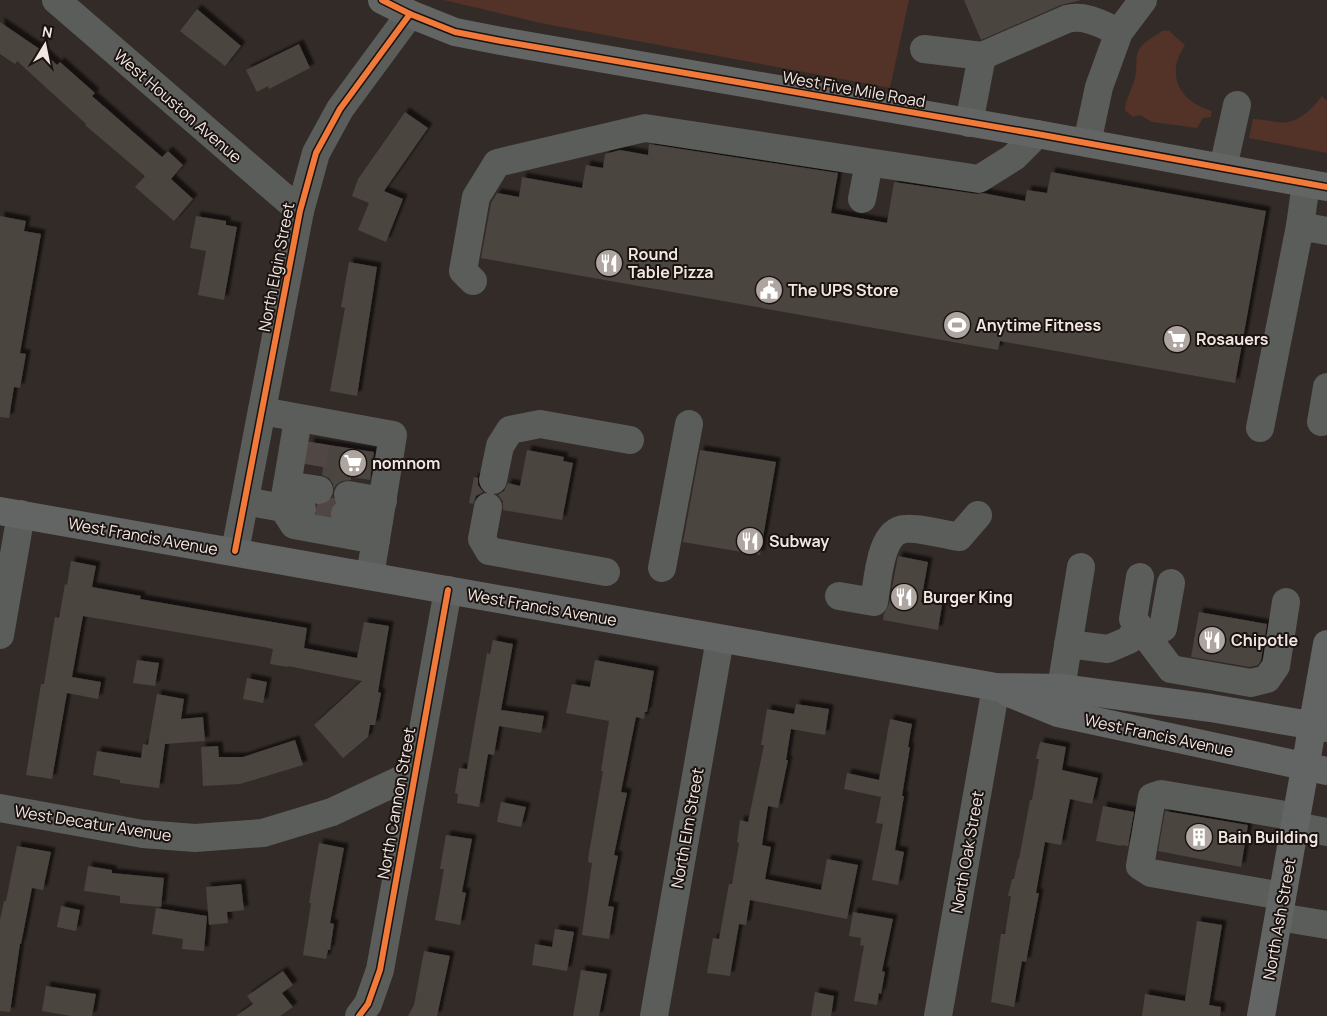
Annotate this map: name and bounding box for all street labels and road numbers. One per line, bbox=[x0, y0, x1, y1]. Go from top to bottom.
street label: West Houston Avenue bbox=[109, 44, 247, 168]
street label: West Five Mile Road bbox=[781, 66, 927, 112]
street label: North Elgin Street bbox=[253, 201, 299, 333]
street label: West Francis Avenue bbox=[66, 512, 220, 560]
street label: West Francis Avenue bbox=[465, 583, 619, 631]
street label: West Francis Avenue bbox=[1082, 708, 1236, 762]
street label: North Cannon Street bbox=[372, 725, 420, 881]
street label: North Elm Street bbox=[666, 766, 708, 890]
street label: North Oak Street bbox=[945, 789, 989, 915]
street label: West Decatur Avenue bbox=[13, 800, 173, 846]
street label: North Ash Street bbox=[1257, 856, 1301, 982]

